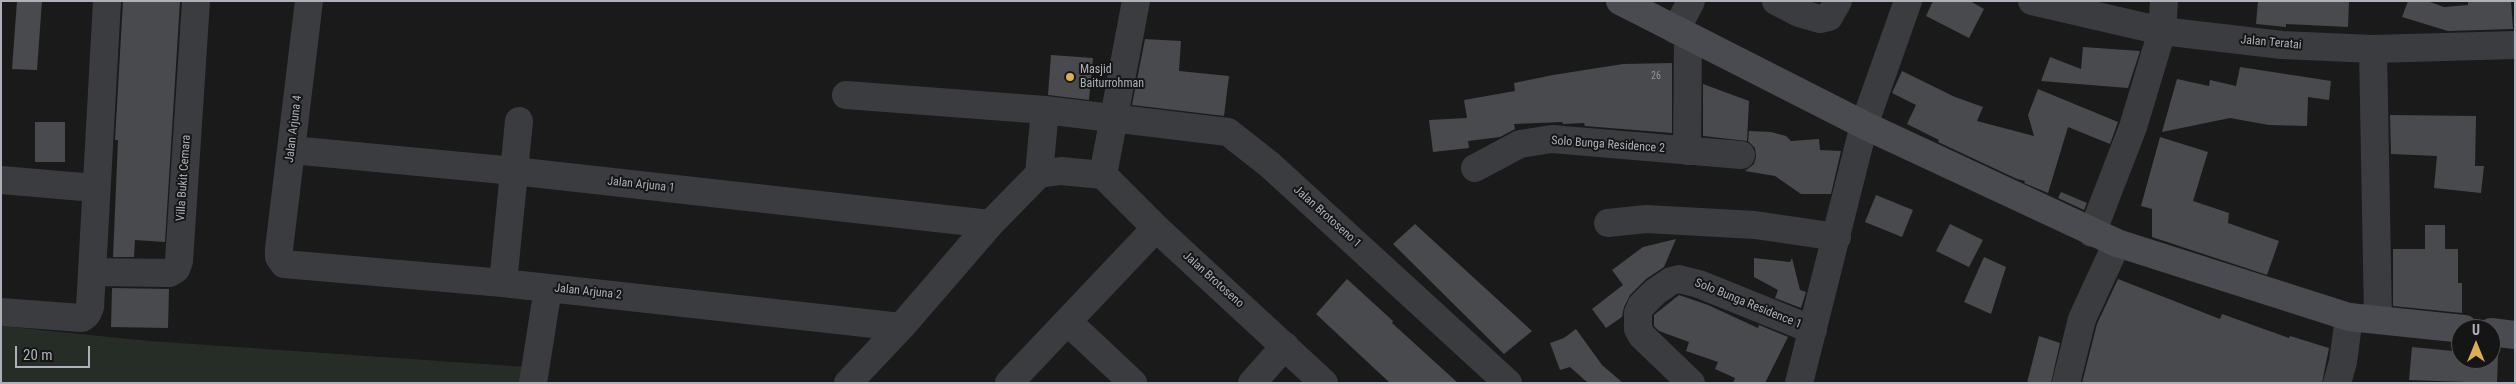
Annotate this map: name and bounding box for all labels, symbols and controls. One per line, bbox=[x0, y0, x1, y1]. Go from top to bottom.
street label: Jalan Teratai bbox=[2240, 33, 2302, 53]
place label: Masjid Baiturrohman bbox=[1080, 63, 1144, 91]
house number: 26 bbox=[1651, 70, 1661, 82]
marker: Masjid Baiturrohman bbox=[1064, 71, 1076, 83]
street label: Jalan Arjuna 4 bbox=[283, 94, 305, 164]
street label: Villa Bukit Cemara bbox=[174, 134, 194, 222]
street label: Solo Bunga Residence 2 bbox=[1551, 134, 1665, 156]
street label: Jalan Arjuna 1 bbox=[606, 174, 676, 196]
street label: Jalan Brotoseno 1 bbox=[1290, 183, 1364, 251]
street label: Jalan Brotoseno bbox=[1180, 249, 1246, 311]
street label: Solo Bunga Residence 1 bbox=[1693, 276, 1803, 332]
street label: Jalan Arjuna 2 bbox=[553, 281, 623, 303]
north arrow bbox=[2451, 319, 2501, 369]
text: U bbox=[2472, 322, 2480, 338]
scale bar bbox=[18, 336, 92, 368]
text: 20 m bbox=[23, 346, 53, 364]

